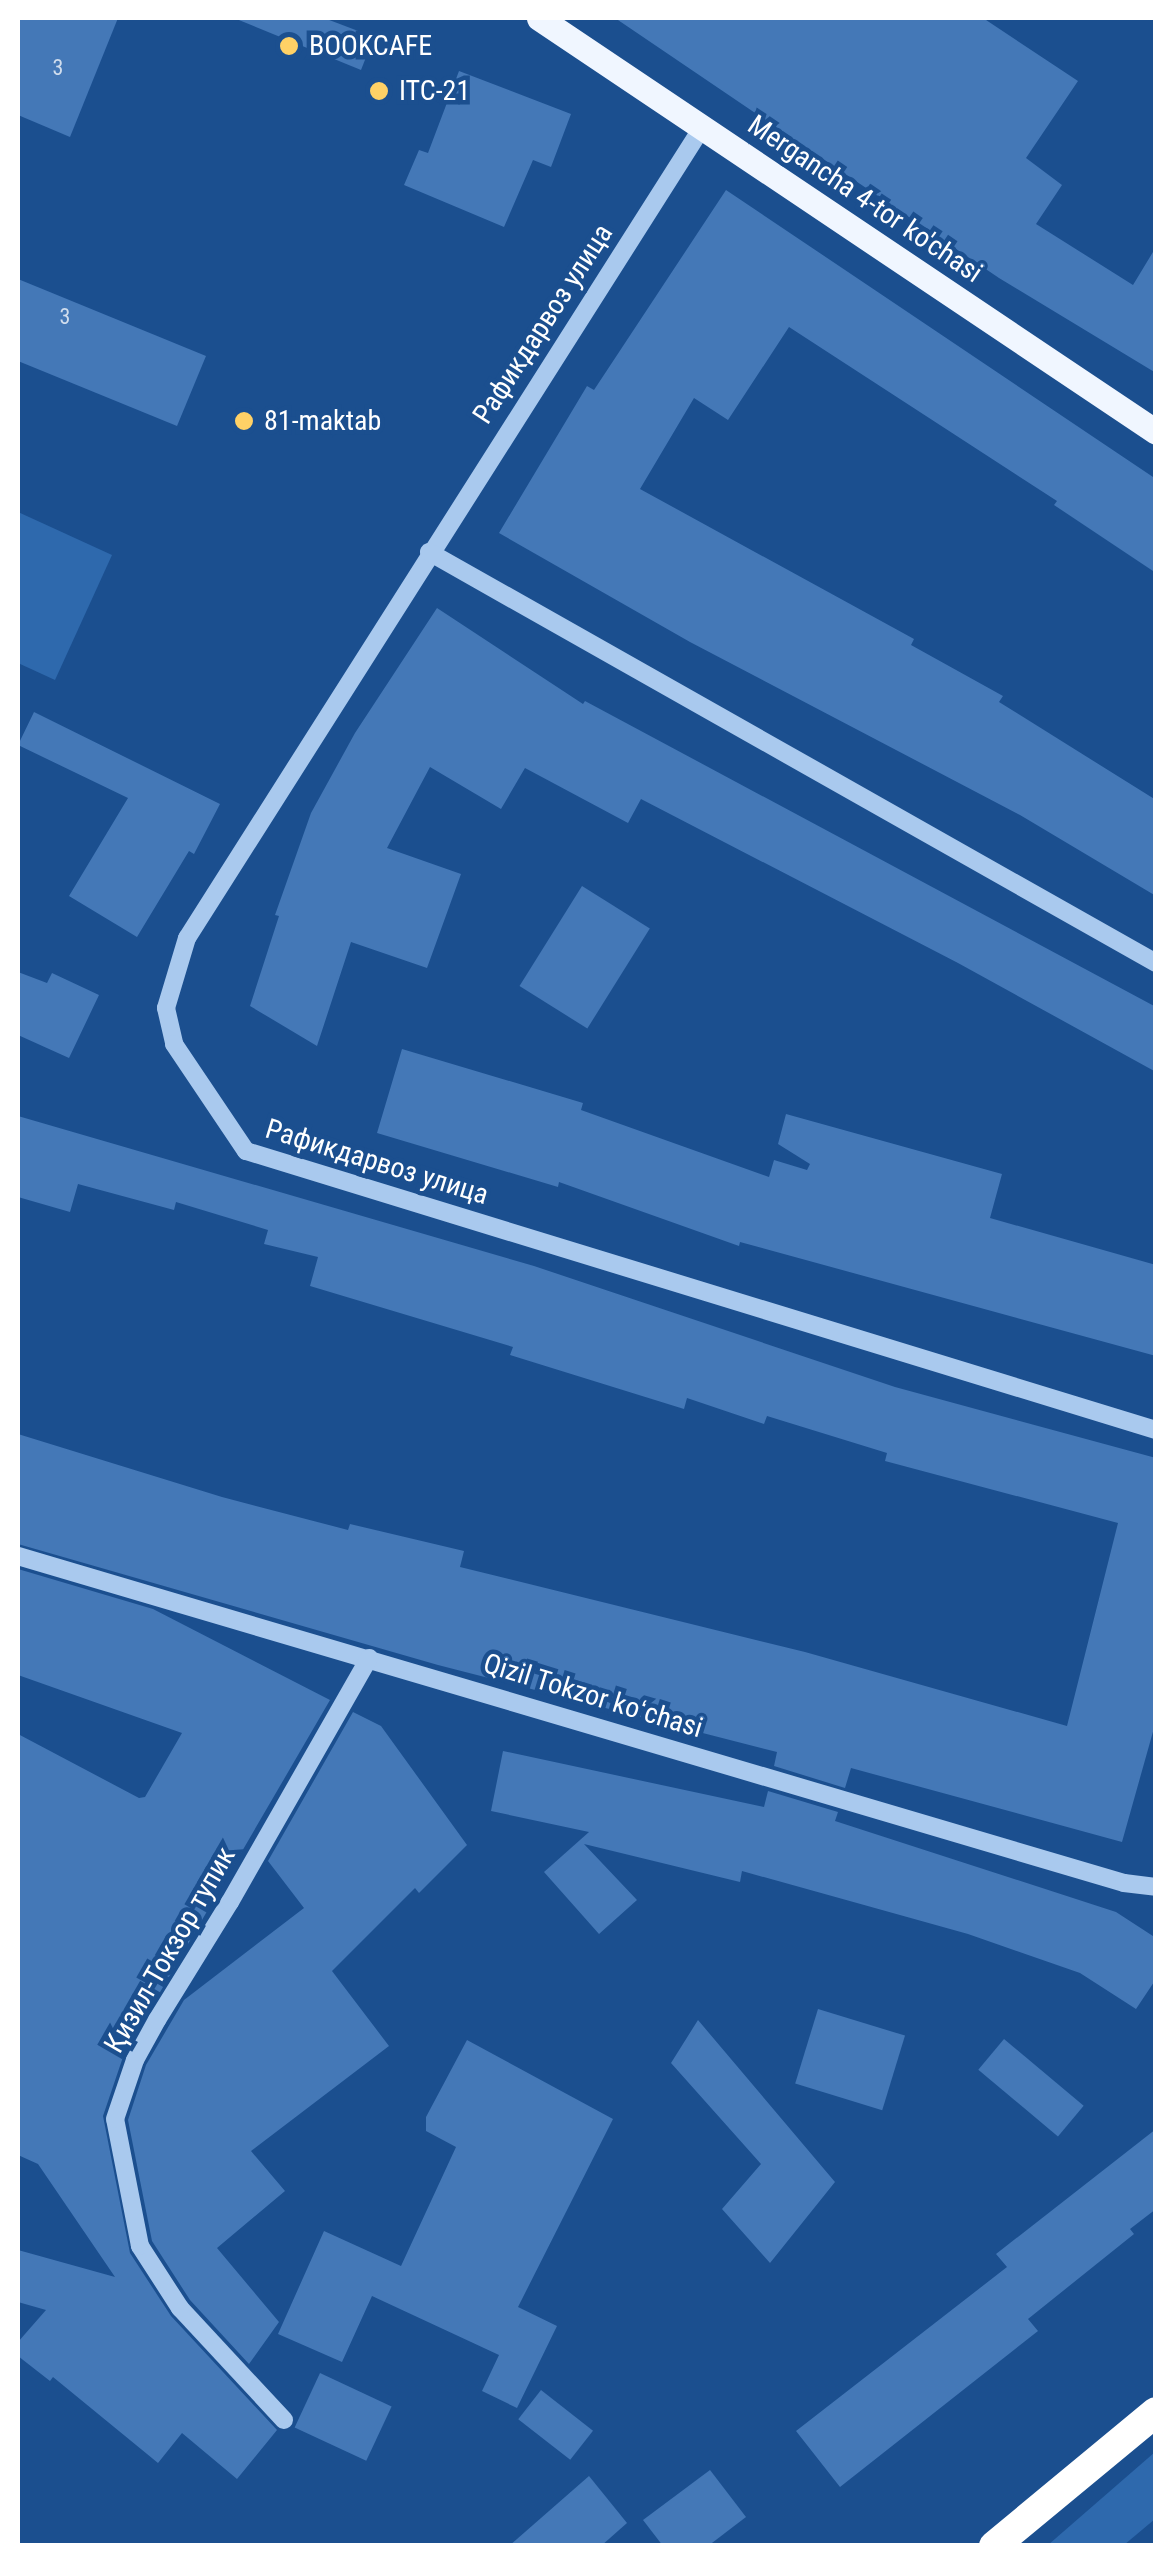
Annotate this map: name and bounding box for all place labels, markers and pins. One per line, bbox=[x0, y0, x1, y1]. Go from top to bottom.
place label: BOOKCAFE bbox=[309, 29, 432, 63]
marker: BOOKCAFE bbox=[278, 35, 300, 57]
place label: ITC-21 bbox=[399, 74, 470, 108]
marker: ITC-21 bbox=[368, 80, 390, 102]
place label: 81-maktab bbox=[264, 404, 381, 438]
marker: 81-maktab bbox=[233, 410, 255, 432]

